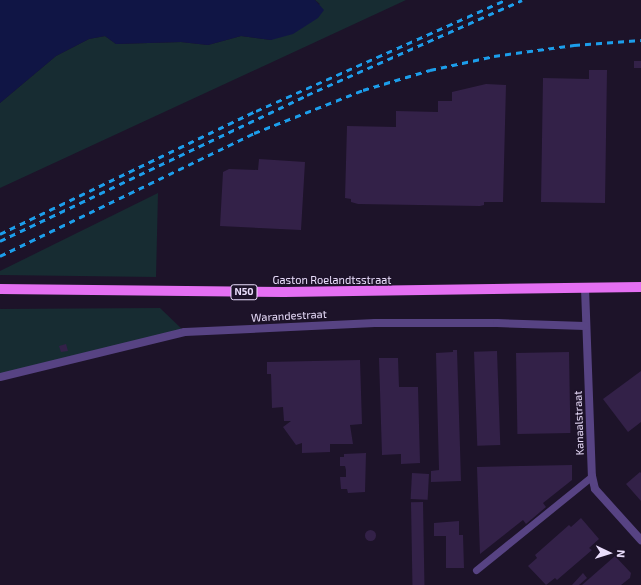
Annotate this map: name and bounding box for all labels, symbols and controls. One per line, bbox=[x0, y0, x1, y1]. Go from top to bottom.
street label: Gaston Roelandtsstraat bbox=[273, 273, 391, 287]
road number: N50 bbox=[230, 284, 258, 300]
street label: Warandestraat bbox=[251, 307, 327, 325]
street label: Kanaalstraat bbox=[571, 390, 587, 456]
north arrow bbox=[589, 533, 629, 573]
text: N bbox=[615, 549, 628, 558]

